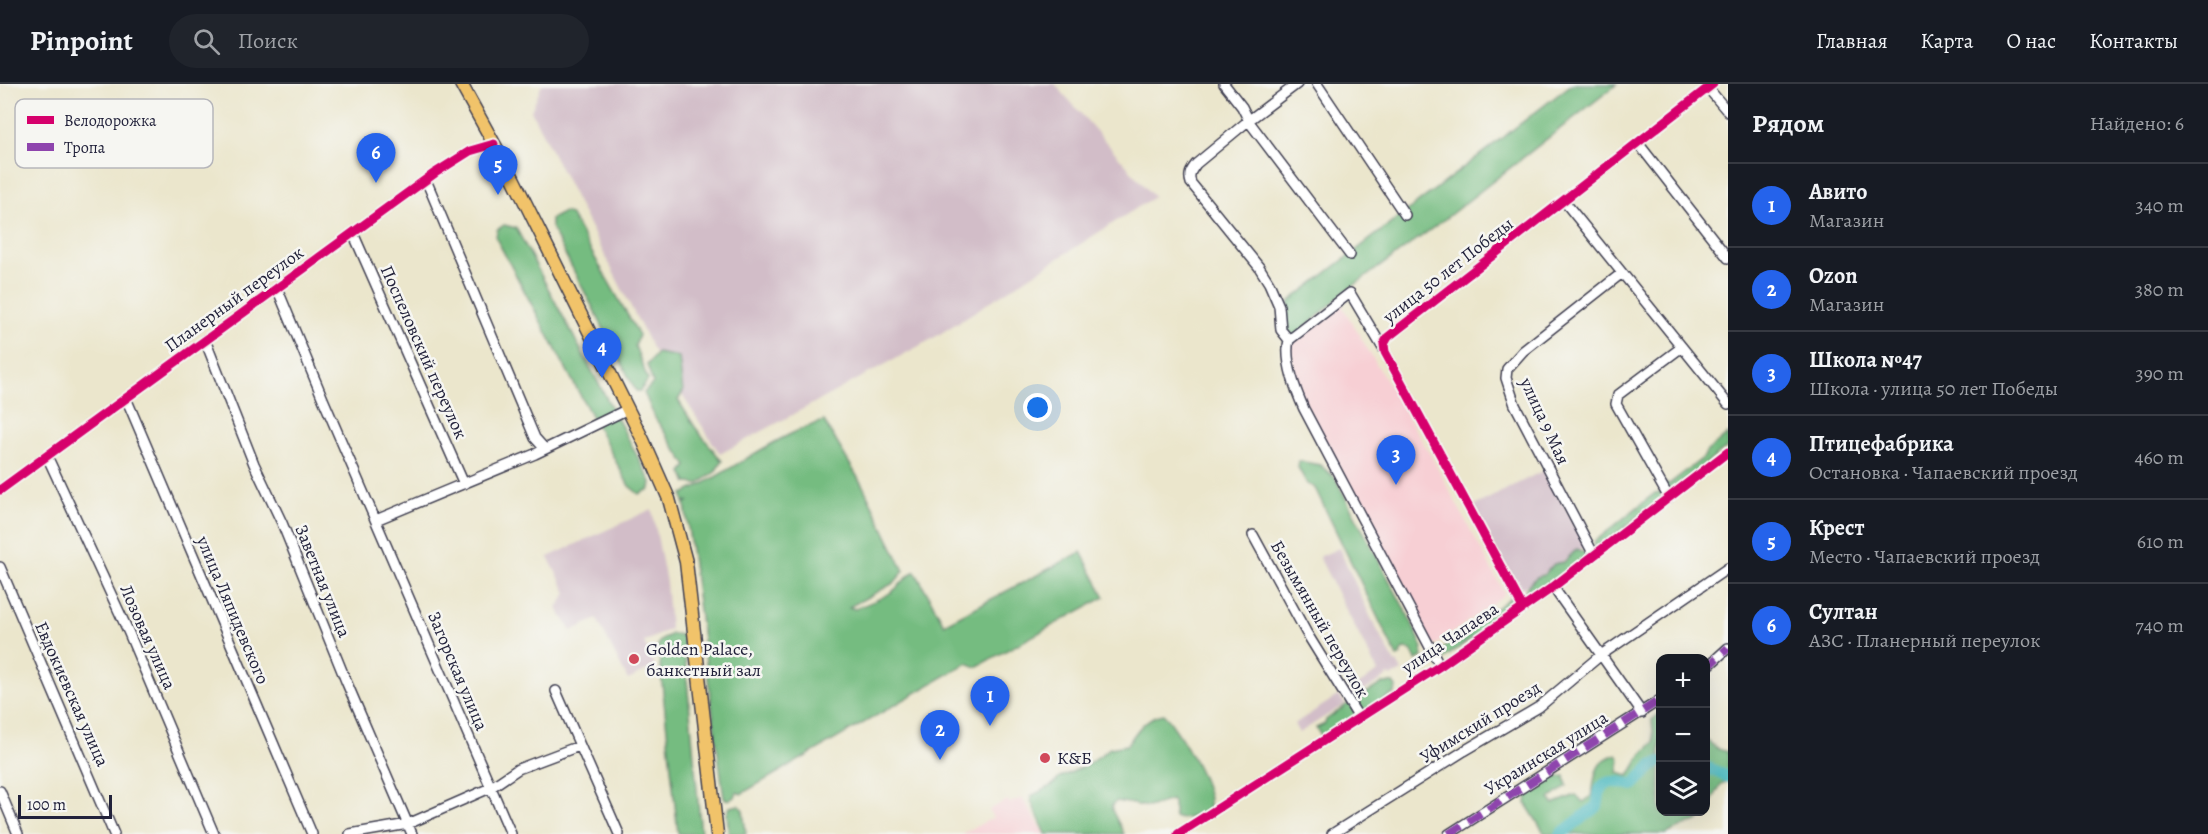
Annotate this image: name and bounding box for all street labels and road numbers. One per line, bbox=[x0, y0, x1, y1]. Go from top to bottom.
street label: улица 50 лет Победы bbox=[1377, 212, 1518, 329]
street label: Планерный переулок bbox=[160, 240, 308, 358]
street label: Поспеловский переулок bbox=[375, 261, 473, 443]
street label: улица 9 Мая bbox=[1514, 373, 1576, 468]
street label: Заветная улица bbox=[289, 521, 357, 642]
street label: улица Ляпидевского bbox=[191, 531, 275, 688]
street label: Безымянный переулок bbox=[1265, 536, 1375, 702]
street label: Лозовая улица bbox=[114, 581, 182, 694]
street label: улица Чапаева bbox=[1396, 596, 1504, 680]
street label: Загорская улица bbox=[422, 608, 494, 735]
street label: Евдокиевская улица bbox=[29, 618, 115, 771]
street label: Уфимский проезд bbox=[1415, 675, 1545, 769]
street label: Украинская улица bbox=[1480, 705, 1613, 801]

